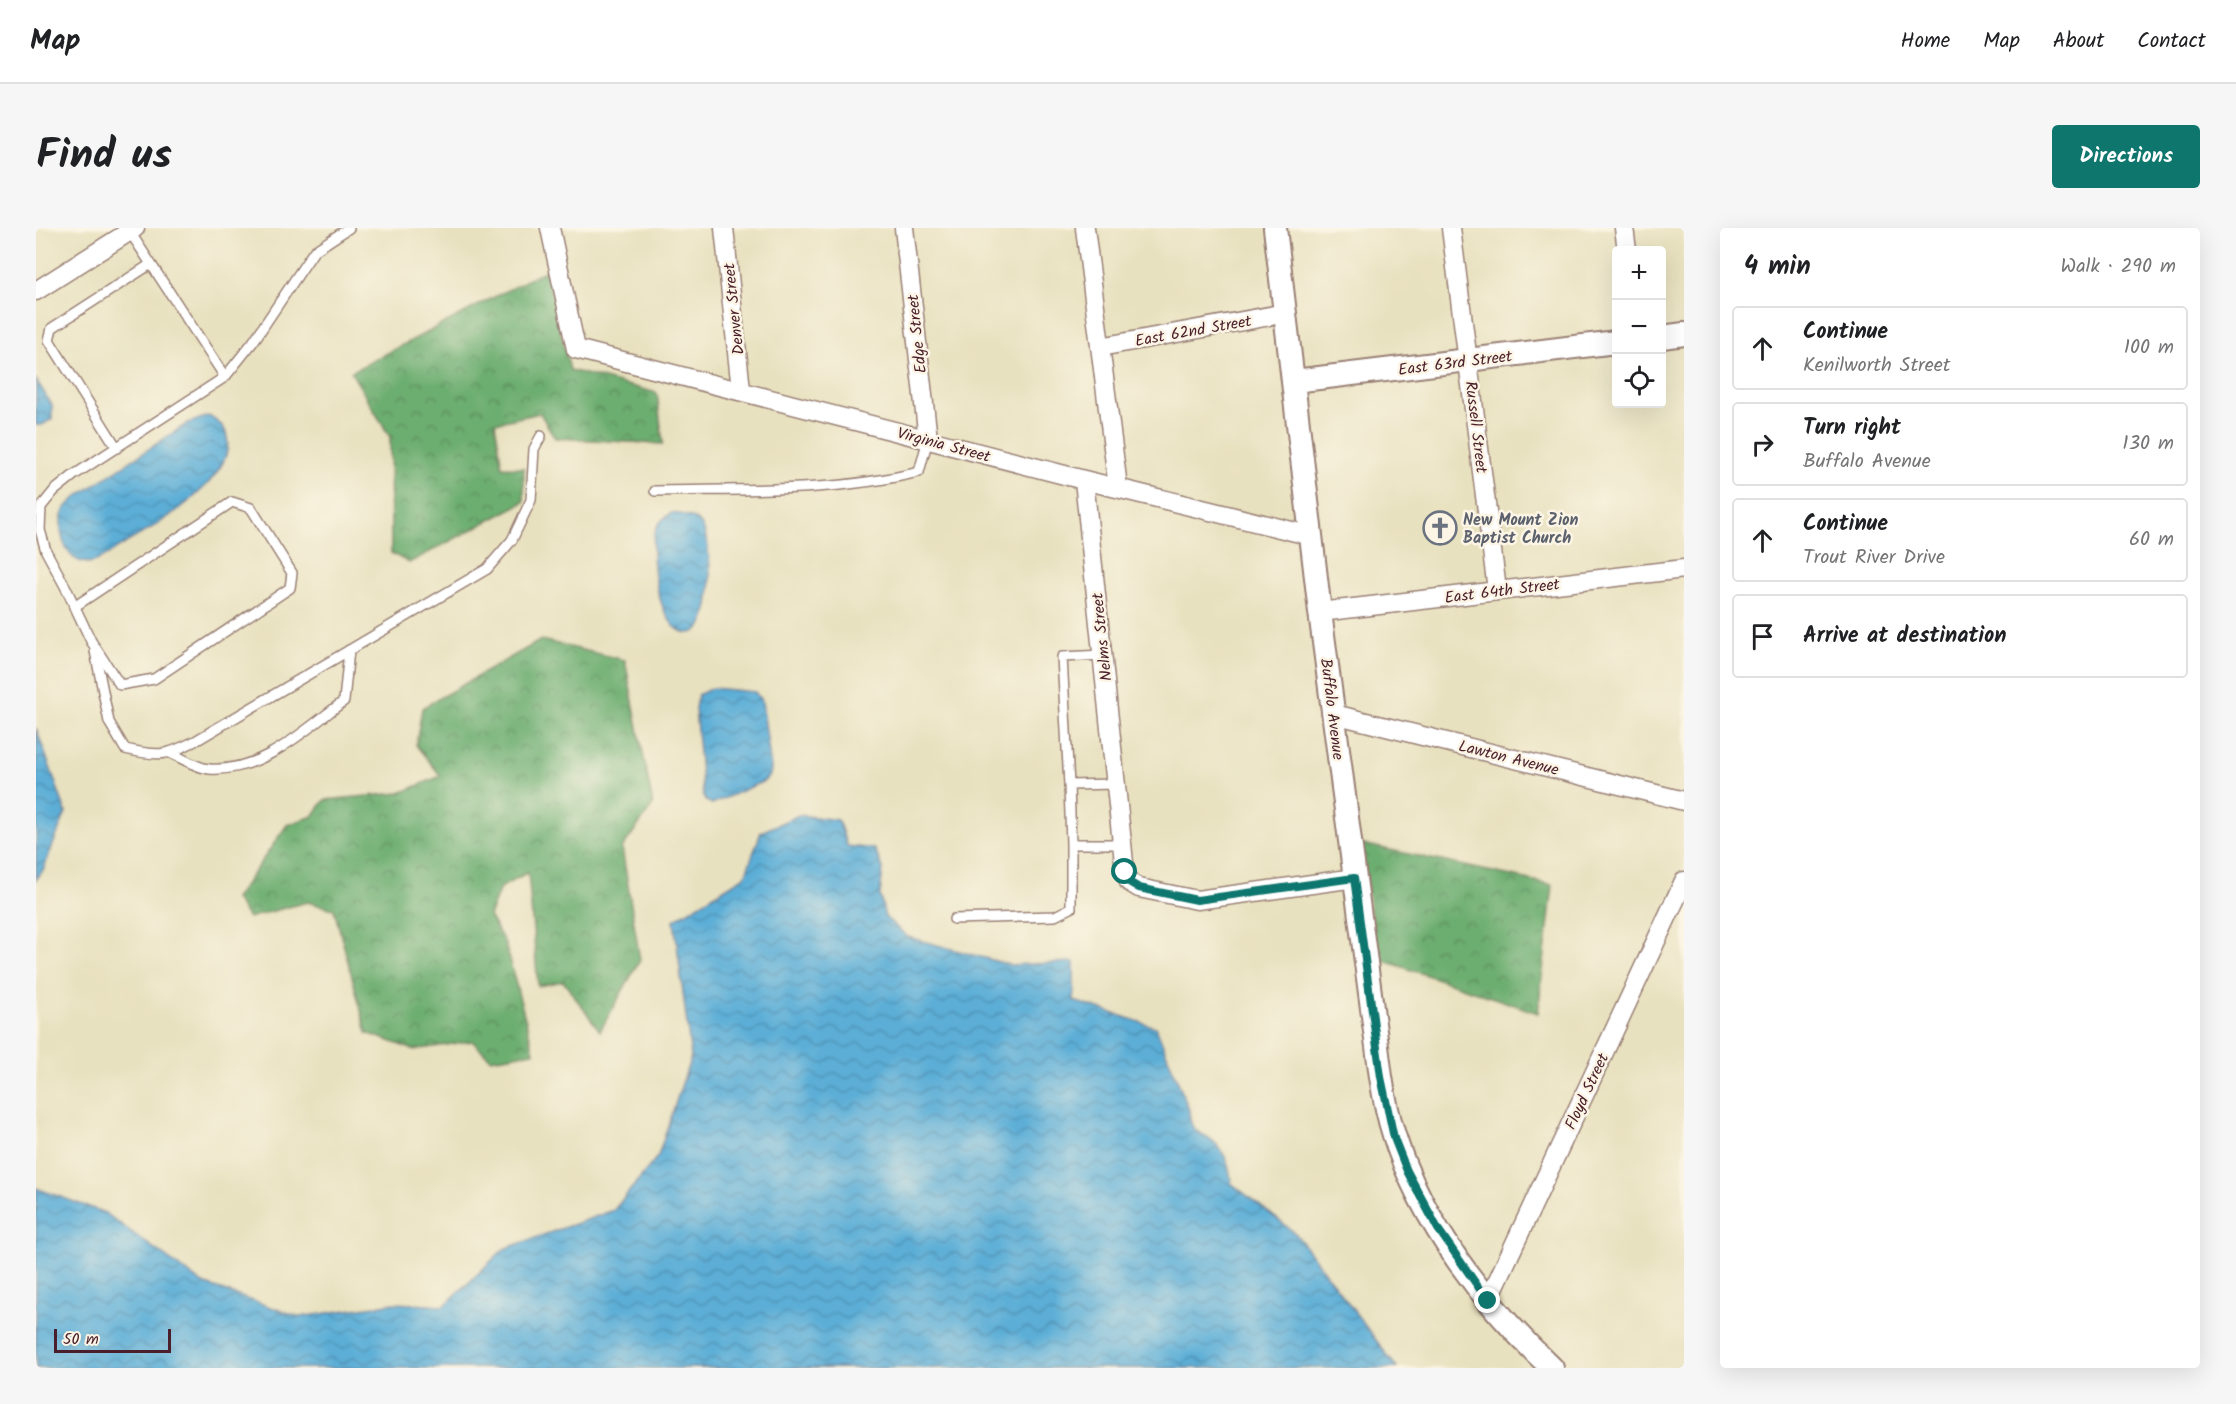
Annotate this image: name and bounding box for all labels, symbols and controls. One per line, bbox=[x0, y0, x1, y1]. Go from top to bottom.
text: Map bbox=[30, 19, 81, 64]
text: Home bbox=[1901, 25, 1950, 58]
text: Map bbox=[1983, 25, 2020, 58]
text: About bbox=[2053, 25, 2104, 58]
text: Contact bbox=[2137, 25, 2206, 58]
text: Find us bbox=[36, 123, 172, 190]
button: Directions bbox=[2052, 125, 2200, 188]
map controls bbox=[1612, 246, 1666, 408]
button: + bbox=[1612, 246, 1666, 300]
text: 4 min bbox=[1744, 246, 1811, 288]
text: Walk · 290 m bbox=[2061, 251, 2176, 283]
street label: Denver Street bbox=[717, 261, 752, 356]
street label: Edge Street bbox=[901, 292, 934, 375]
button: − bbox=[1612, 300, 1666, 354]
street label: East 62nd Street bbox=[1133, 309, 1254, 354]
text: Continue bbox=[1803, 315, 1888, 350]
icon: ahead bbox=[1746, 332, 1779, 365]
text: 100 m bbox=[2124, 332, 2174, 364]
street label: East 63rd Street bbox=[1397, 344, 1514, 383]
text: Kenilworth Street bbox=[1803, 350, 1950, 382]
button: locate bbox=[1612, 354, 1666, 408]
street label: Russell Street bbox=[1457, 380, 1494, 476]
text: Turn right bbox=[1803, 411, 1901, 446]
street label: Virginia Street bbox=[894, 421, 994, 470]
icon: right bbox=[1746, 428, 1779, 461]
text: 130 m bbox=[2122, 428, 2174, 460]
text: Buffalo Avenue bbox=[1803, 446, 1931, 478]
text: Continue bbox=[1803, 507, 1888, 542]
place label: New Mount Zion Baptist Church bbox=[1463, 508, 1579, 551]
church icon: New Mount Zion Baptist Church bbox=[1422, 510, 1458, 546]
icon: ahead bbox=[1746, 524, 1779, 557]
text: 60 m bbox=[2129, 524, 2174, 556]
text: Trout River Drive bbox=[1803, 542, 1945, 574]
street label: East 64th Street bbox=[1443, 572, 1562, 611]
street label: Nelms Street bbox=[1085, 591, 1120, 682]
text: Arrive at destination bbox=[1803, 619, 2006, 654]
icon: arrive bbox=[1746, 620, 1779, 653]
street label: Buffalo Avenue bbox=[1313, 657, 1350, 761]
street label: Lawton Avenue bbox=[1456, 734, 1561, 783]
route start bbox=[1111, 858, 1137, 884]
street label: Floyd Street bbox=[1559, 1048, 1616, 1134]
route end bbox=[1474, 1287, 1500, 1313]
scale bar bbox=[54, 1326, 171, 1354]
text: 50 m bbox=[63, 1327, 99, 1352]

